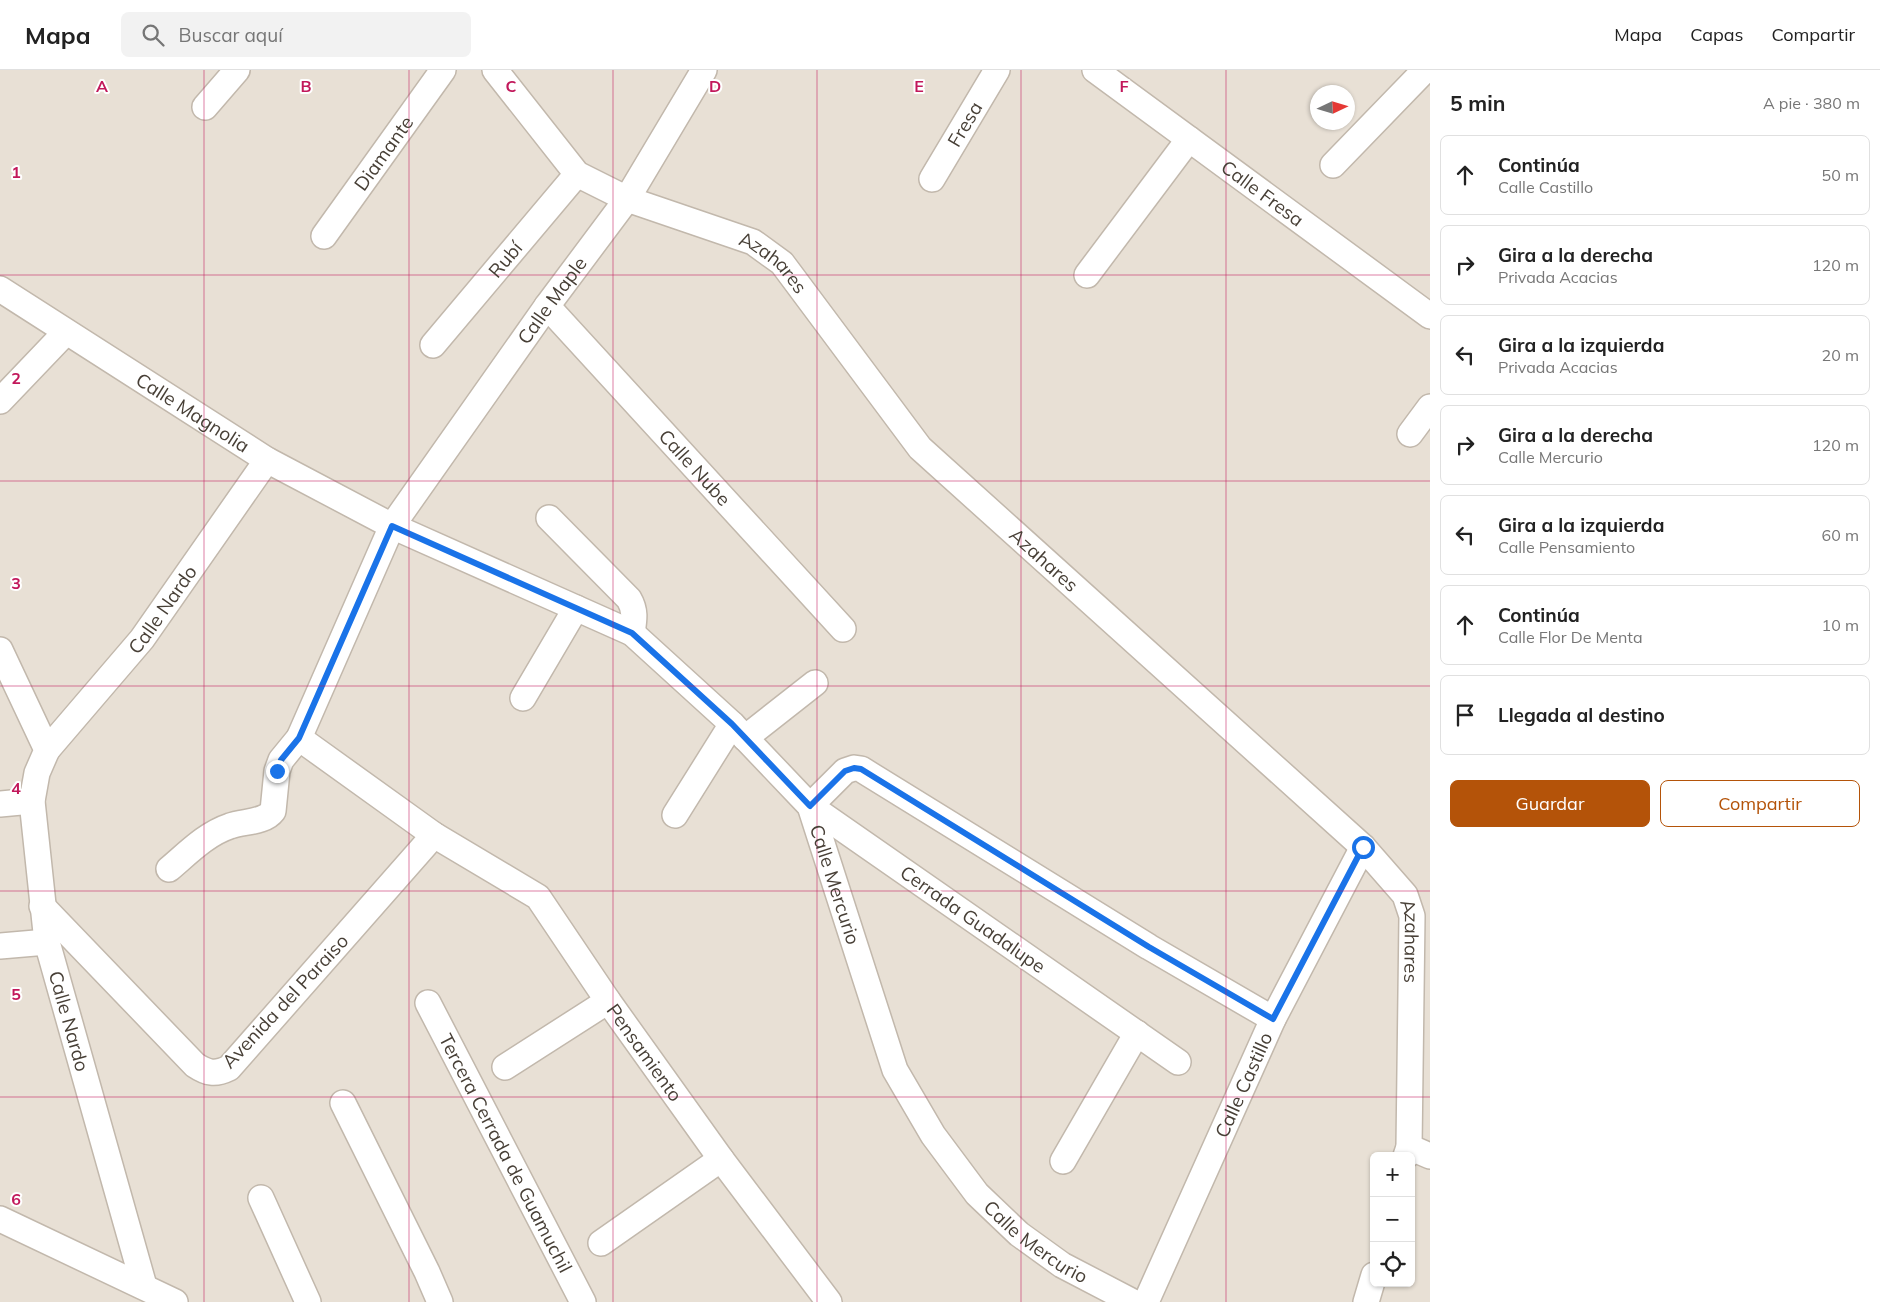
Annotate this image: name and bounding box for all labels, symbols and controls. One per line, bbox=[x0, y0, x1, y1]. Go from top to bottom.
search box bbox=[121, 12, 471, 57]
text: Mapa bbox=[25, 20, 91, 50]
icon: search bbox=[139, 21, 167, 49]
text: Buscar aquí bbox=[179, 23, 283, 47]
text: Mapa bbox=[1614, 23, 1662, 46]
text: Capas bbox=[1690, 23, 1744, 46]
text: Compartir bbox=[1772, 23, 1855, 46]
text: A bbox=[96, 76, 108, 96]
text: B bbox=[300, 76, 312, 96]
text: C bbox=[506, 76, 517, 96]
text: D bbox=[709, 76, 721, 96]
text: E bbox=[914, 76, 924, 96]
text: F bbox=[1119, 76, 1129, 96]
north arrow bbox=[1310, 85, 1355, 130]
text: 5 min bbox=[1450, 90, 1505, 116]
text: A pie · 380 m bbox=[1763, 93, 1860, 113]
street label: Fresa bbox=[942, 97, 987, 151]
street label: Diamante bbox=[349, 111, 418, 195]
text: Continúa bbox=[1498, 153, 1580, 177]
street label: Calle Fresa bbox=[1216, 155, 1309, 231]
icon: ahead bbox=[1451, 161, 1479, 189]
text: 1 bbox=[11, 162, 21, 182]
text: 50 m bbox=[1822, 165, 1859, 185]
text: Calle Castillo bbox=[1498, 177, 1593, 197]
street label: Azahares bbox=[736, 226, 812, 298]
street label: Rubí bbox=[483, 235, 528, 282]
text: Gira a la derecha bbox=[1498, 243, 1653, 267]
icon: right bbox=[1451, 251, 1479, 279]
street label: Calle Maple bbox=[512, 252, 592, 349]
text: 120 m bbox=[1812, 255, 1859, 275]
text: Privada Acacias bbox=[1498, 267, 1618, 287]
text: Gira a la izquierda bbox=[1498, 333, 1664, 357]
icon: left bbox=[1451, 341, 1479, 369]
text: 20 m bbox=[1822, 345, 1859, 365]
text: Privada Acacias bbox=[1498, 357, 1618, 377]
street label: Calle Magnolia bbox=[132, 367, 254, 458]
text: 2 bbox=[11, 368, 21, 388]
text: Gira a la derecha bbox=[1498, 423, 1653, 447]
street label: Calle Nube bbox=[654, 424, 736, 511]
icon: right bbox=[1451, 431, 1479, 459]
text: 120 m bbox=[1812, 435, 1859, 455]
text: Calle Mercurio bbox=[1498, 447, 1603, 467]
text: Gira a la izquierda bbox=[1498, 513, 1664, 537]
icon: left bbox=[1451, 521, 1479, 549]
street label: Azahares bbox=[1005, 523, 1083, 597]
text: 60 m bbox=[1822, 525, 1859, 545]
text: Calle Pensamiento bbox=[1498, 537, 1635, 557]
street label: Calle Nardo bbox=[123, 560, 202, 659]
text: 3 bbox=[11, 573, 21, 593]
text: Continúa bbox=[1498, 603, 1580, 627]
icon: ahead bbox=[1451, 611, 1479, 639]
text: 10 m bbox=[1822, 615, 1859, 635]
text: Calle Flor De Menta bbox=[1498, 627, 1643, 647]
icon: arrive bbox=[1451, 701, 1479, 729]
text: Llegada al destino bbox=[1498, 703, 1665, 727]
route end bbox=[266, 760, 289, 783]
text: 4 bbox=[11, 778, 21, 798]
button: Guardar bbox=[1450, 780, 1650, 827]
button: Compartir bbox=[1660, 780, 1860, 827]
street label: Calle Mercurio bbox=[805, 821, 866, 947]
route start bbox=[1352, 836, 1375, 859]
street label: Cerrada Guadalupe bbox=[896, 860, 1050, 978]
street label: Azahares bbox=[1395, 896, 1424, 983]
street label: Avenida del Paraiso bbox=[217, 929, 353, 1073]
street label: Calle Nardo bbox=[44, 968, 95, 1074]
text: 5 bbox=[11, 984, 21, 1004]
street label: Pensamiento bbox=[602, 999, 688, 1106]
street label: Calle Castillo bbox=[1209, 1028, 1278, 1141]
street label: Tercera Cerrada de Guamuchil bbox=[434, 1030, 578, 1277]
map controls bbox=[1370, 1152, 1415, 1287]
button: + bbox=[1370, 1152, 1415, 1197]
text: 6 bbox=[11, 1189, 21, 1209]
street label: Calle Mercurio bbox=[979, 1195, 1092, 1288]
button: − bbox=[1370, 1197, 1415, 1242]
button: locate bbox=[1370, 1242, 1415, 1287]

